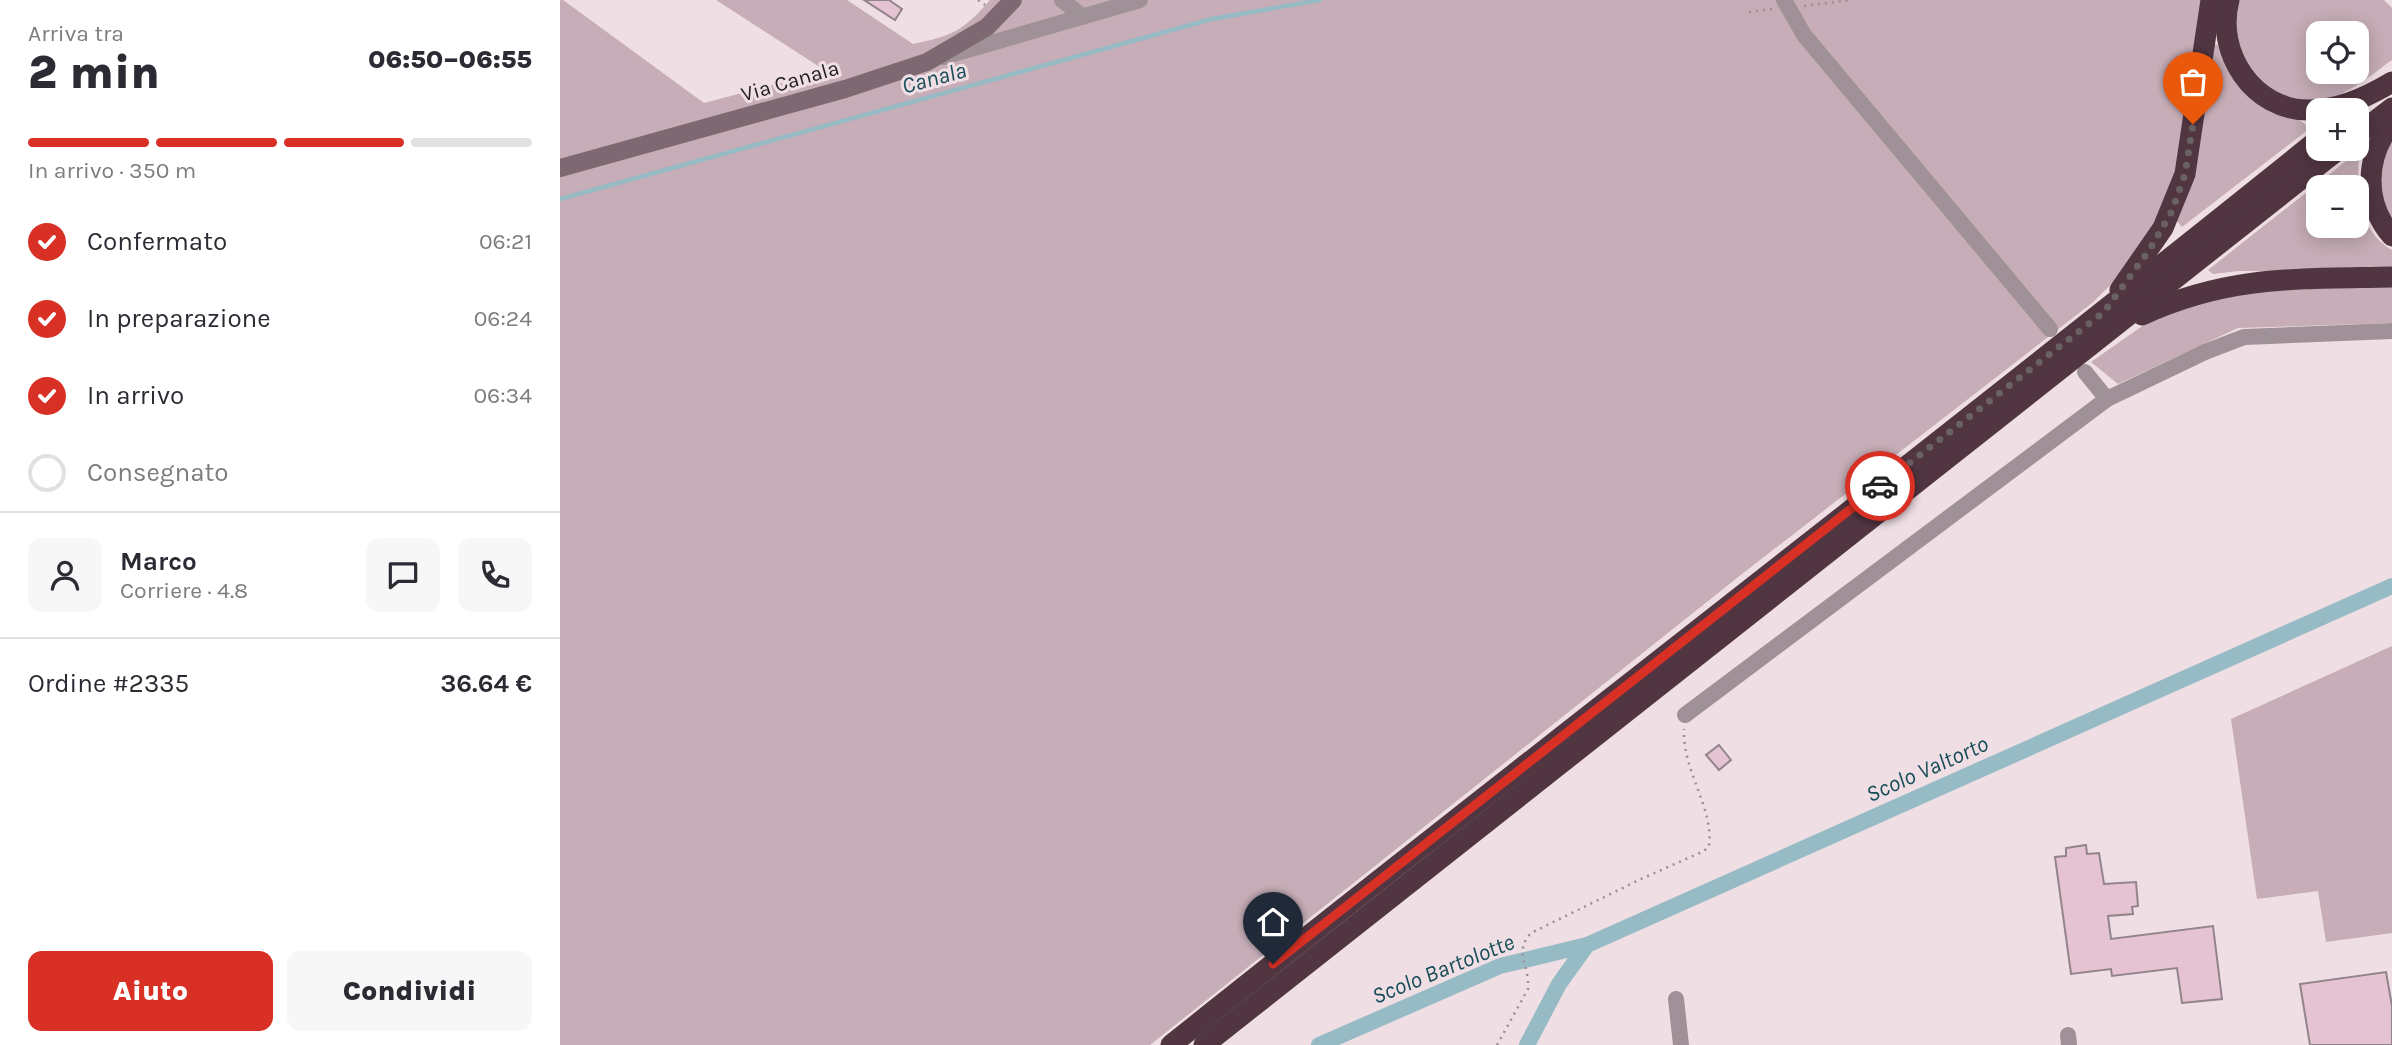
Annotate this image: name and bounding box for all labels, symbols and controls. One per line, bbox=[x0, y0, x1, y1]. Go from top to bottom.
text: Arriva tra bbox=[28, 20, 124, 47]
map controls bbox=[2306, 21, 2369, 238]
button: locate bbox=[2306, 21, 2369, 84]
text: 06:50–06:55 bbox=[368, 44, 532, 75]
text: 2 min bbox=[28, 46, 160, 100]
pin bbox=[2163, 52, 2223, 124]
street label: Via Canala bbox=[738, 56, 842, 106]
water label: Canala bbox=[899, 56, 969, 100]
icon: bag bbox=[2174, 63, 2212, 101]
button: + bbox=[2306, 98, 2369, 161]
text: In arrivo · 350 m bbox=[28, 157, 196, 184]
button: − bbox=[2306, 175, 2369, 238]
icon: check bbox=[28, 223, 66, 261]
text: Confermato bbox=[87, 226, 227, 257]
text: 06:21 bbox=[479, 228, 532, 255]
icon: check bbox=[28, 300, 66, 338]
text: In preparazione bbox=[87, 303, 271, 334]
text: 06:24 bbox=[474, 305, 532, 332]
icon: check bbox=[28, 377, 66, 415]
text: In arrivo bbox=[87, 380, 184, 411]
text: 06:34 bbox=[473, 382, 532, 409]
courier bbox=[1845, 451, 1915, 521]
text: Consegnato bbox=[87, 457, 229, 488]
icon: car bbox=[1861, 467, 1899, 505]
button: person bbox=[28, 538, 102, 612]
button: chat bbox=[366, 538, 440, 612]
button: phone bbox=[458, 538, 532, 612]
text: Marco bbox=[120, 546, 197, 577]
text: Corriere · 4.8 bbox=[120, 577, 248, 604]
text: Ordine #2335 bbox=[28, 668, 189, 699]
text: 36.64 € bbox=[440, 668, 532, 699]
water label: Scolo Valtorto bbox=[1862, 730, 1992, 808]
pin bbox=[1243, 892, 1303, 964]
icon: home bbox=[1254, 903, 1292, 941]
water label: Scolo Bartolotte bbox=[1368, 928, 1518, 1010]
button: Aiuto bbox=[28, 951, 273, 1031]
button: Condividi bbox=[287, 951, 532, 1031]

